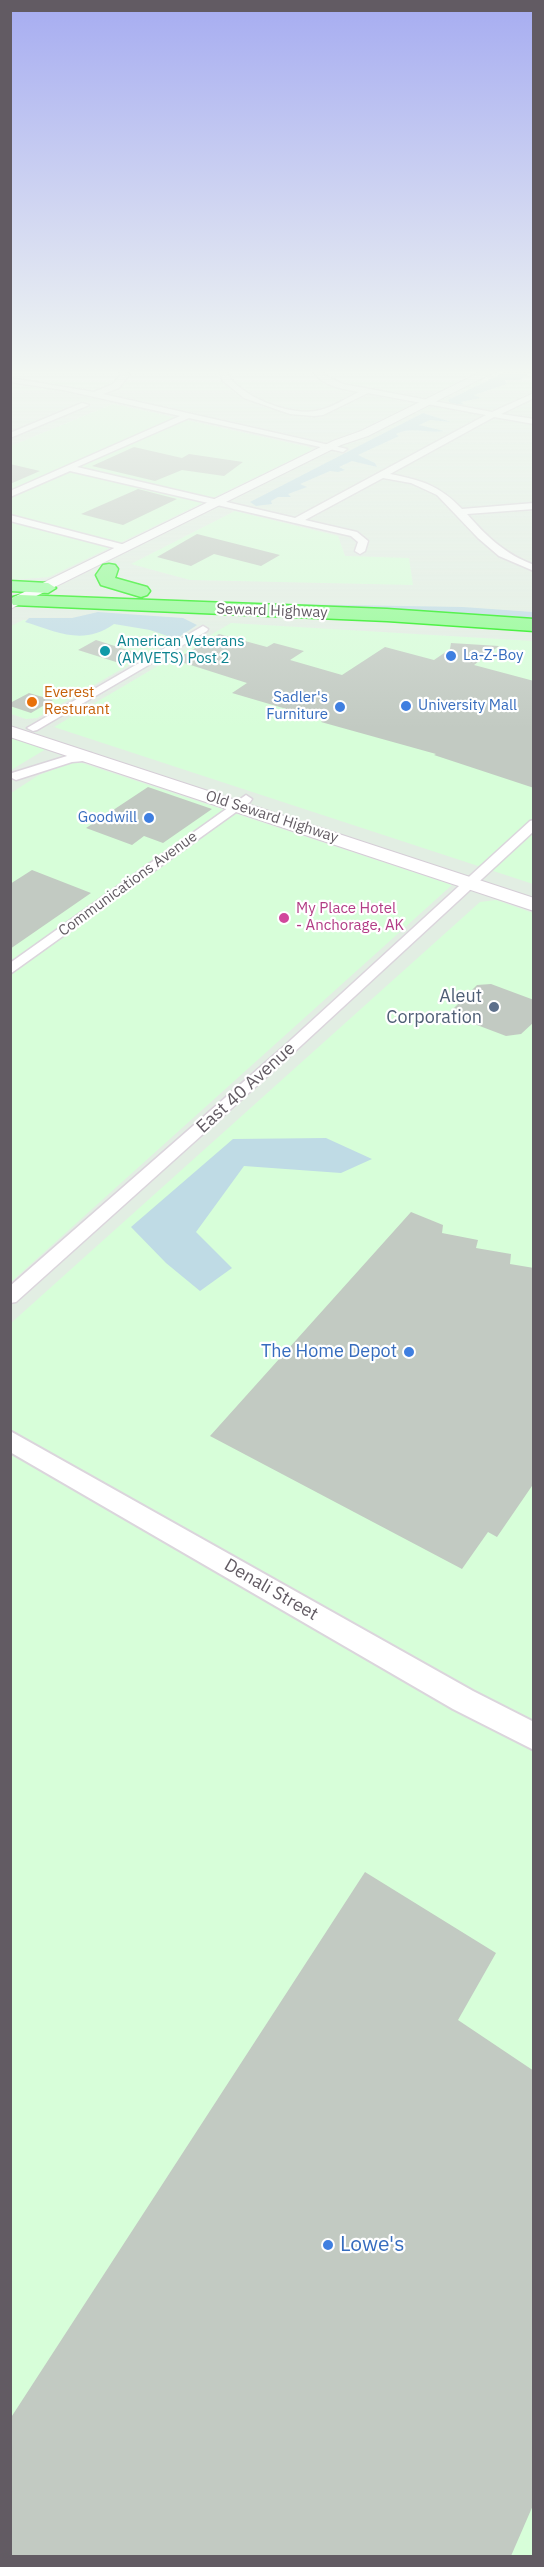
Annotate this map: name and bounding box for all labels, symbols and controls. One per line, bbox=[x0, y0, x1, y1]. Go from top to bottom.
street label: Seward Highway bbox=[216, 600, 328, 622]
place label: American Veterans (AMVETS) Post 2 bbox=[117, 633, 244, 668]
marker: American Veterans (AMVETS) Post 2 bbox=[98, 644, 112, 658]
place label: La-Z-Boy bbox=[463, 647, 524, 665]
marker: La-Z-Boy bbox=[444, 649, 458, 663]
place label: Everest Resturant bbox=[44, 684, 110, 719]
place label: Sadler's Furniture bbox=[266, 689, 328, 724]
marker: Everest Resturant bbox=[25, 695, 39, 709]
place label: University Mall bbox=[418, 697, 517, 715]
marker: University Mall bbox=[399, 699, 413, 713]
marker: Sadler's Furniture bbox=[333, 700, 347, 714]
street label: Old Seward Highway bbox=[203, 787, 341, 847]
place label: Goodwill bbox=[78, 809, 137, 827]
marker: Goodwill bbox=[142, 811, 156, 825]
street label: Communications Avenue bbox=[55, 828, 201, 940]
place label: My Place Hotel - Anchorage, AK bbox=[296, 900, 404, 935]
marker: My Place Hotel - Anchorage, AK bbox=[277, 911, 291, 925]
place label: Aleut Corporation bbox=[386, 986, 482, 1028]
marker: Aleut Corporation bbox=[487, 1000, 501, 1014]
street label: East 40 Avenue bbox=[192, 1038, 300, 1138]
place label: The Home Depot bbox=[261, 1341, 397, 1363]
marker: The Home Depot bbox=[402, 1345, 416, 1359]
street label: Denali Street bbox=[220, 1554, 322, 1626]
place label: Lowe's bbox=[340, 2232, 404, 2258]
marker: Lowe's bbox=[321, 2238, 335, 2252]

